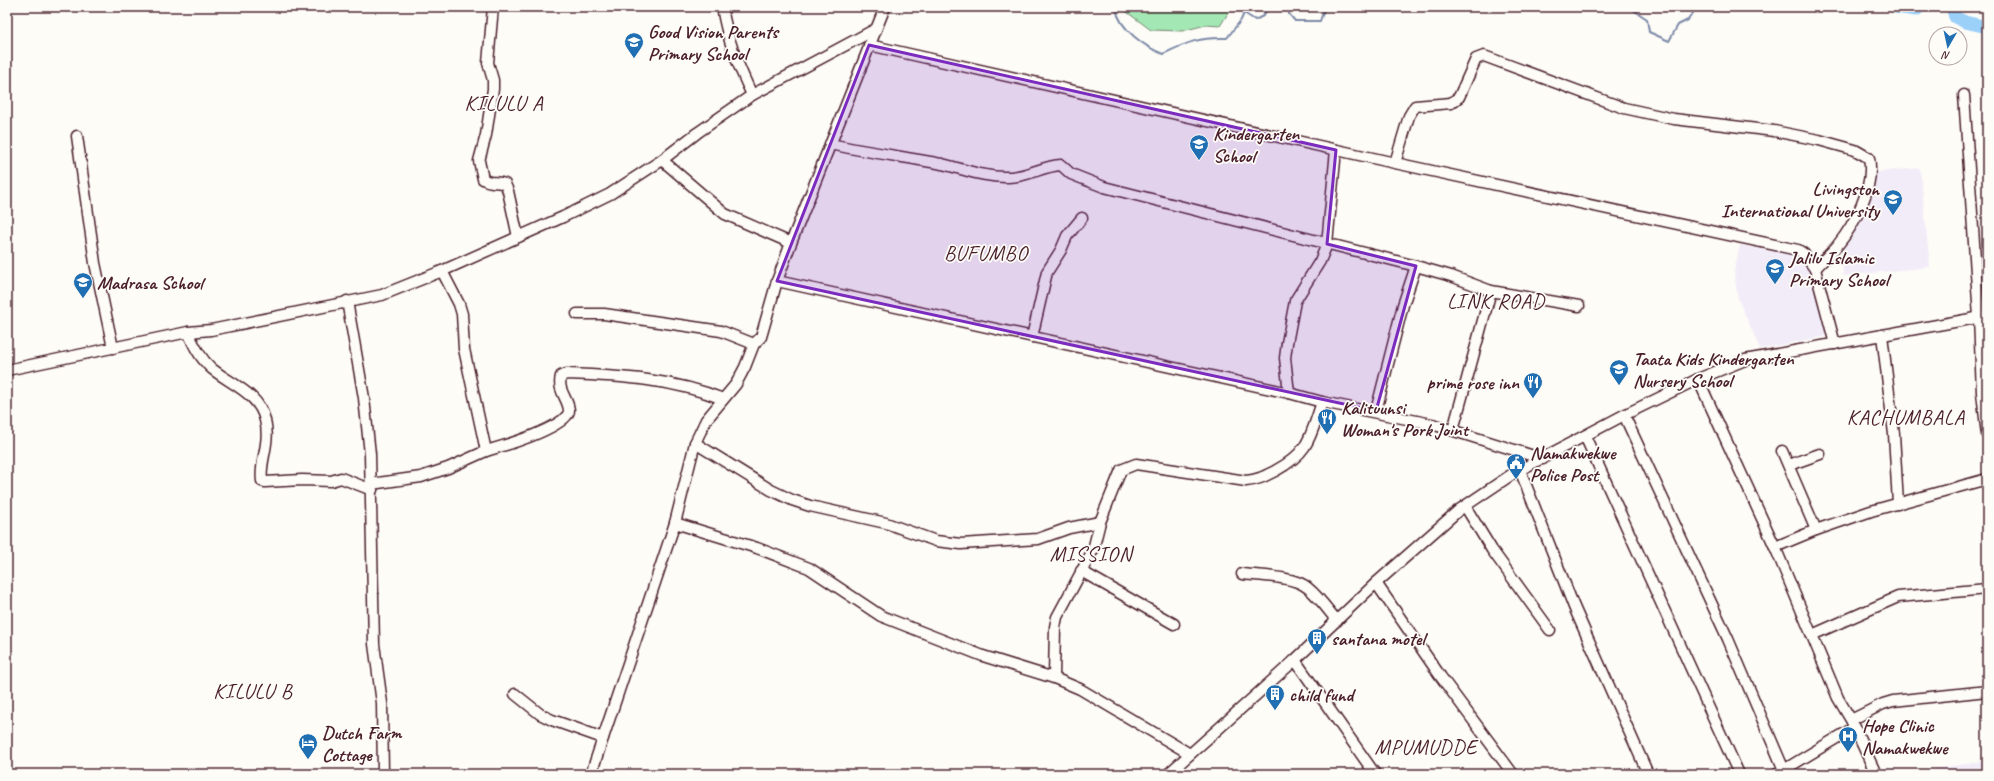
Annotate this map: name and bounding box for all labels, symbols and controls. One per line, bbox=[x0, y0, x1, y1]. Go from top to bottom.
place label: Good Vision Parents Primary School bbox=[648, 20, 780, 66]
north arrow bbox=[1928, 26, 1968, 66]
school or university icon: Good Vision Parents Primary School bbox=[623, 31, 645, 59]
text: N bbox=[1940, 48, 1951, 63]
district label: KILULU A bbox=[465, 90, 544, 116]
place label: Kindergarten School bbox=[1213, 122, 1300, 168]
school or university icon: Kindergarten School bbox=[1188, 133, 1210, 161]
place label: Livingston International University bbox=[1721, 177, 1882, 223]
school or university icon: Livingston International University bbox=[1882, 188, 1904, 216]
district label: BUFUMBO bbox=[944, 240, 1030, 266]
place label: Jalilu Islamic Primary School bbox=[1787, 246, 1892, 292]
school or university icon: Jalilu Islamic Primary School bbox=[1764, 257, 1786, 285]
school or university icon: Madrasa School bbox=[72, 271, 94, 299]
place label: Madrasa School bbox=[97, 271, 206, 295]
district label: LINK ROAD bbox=[1447, 288, 1546, 314]
place label: Taata Kids Kindergarten Nursery School bbox=[1633, 347, 1795, 393]
school or university icon: Taata Kids Kindergarten Nursery School bbox=[1608, 358, 1630, 386]
place label: prime rose inn bbox=[1427, 371, 1520, 395]
restaurant icon: prime rose inn bbox=[1522, 371, 1544, 399]
place label: Kalituunsi Woman's Pork Joint bbox=[1341, 396, 1470, 442]
district label: KACHUMBALA bbox=[1847, 404, 1966, 430]
restaurant icon: Kalituunsi Woman's Pork Joint bbox=[1316, 407, 1338, 435]
place label: Namakwekwe Police Post bbox=[1530, 441, 1617, 487]
public building icon: Namakwekwe Police Post bbox=[1505, 452, 1527, 480]
district label: MISSION bbox=[1050, 541, 1135, 567]
building icon: santana motel bbox=[1306, 627, 1328, 655]
place label: santana motel bbox=[1331, 627, 1428, 651]
district label: KILULU B bbox=[213, 678, 294, 704]
building icon: child fund bbox=[1264, 683, 1286, 711]
place label: child fund bbox=[1289, 683, 1357, 707]
place label: Hope Clinic Namakwekwe bbox=[1862, 714, 1949, 760]
place label: Dutch Farm Cottage bbox=[322, 721, 403, 767]
hospital icon: Hope Clinic Namakwekwe bbox=[1837, 725, 1859, 753]
hotel icon: Dutch Farm Cottage bbox=[297, 732, 319, 760]
district label: MPUMUDDE bbox=[1375, 734, 1479, 760]

